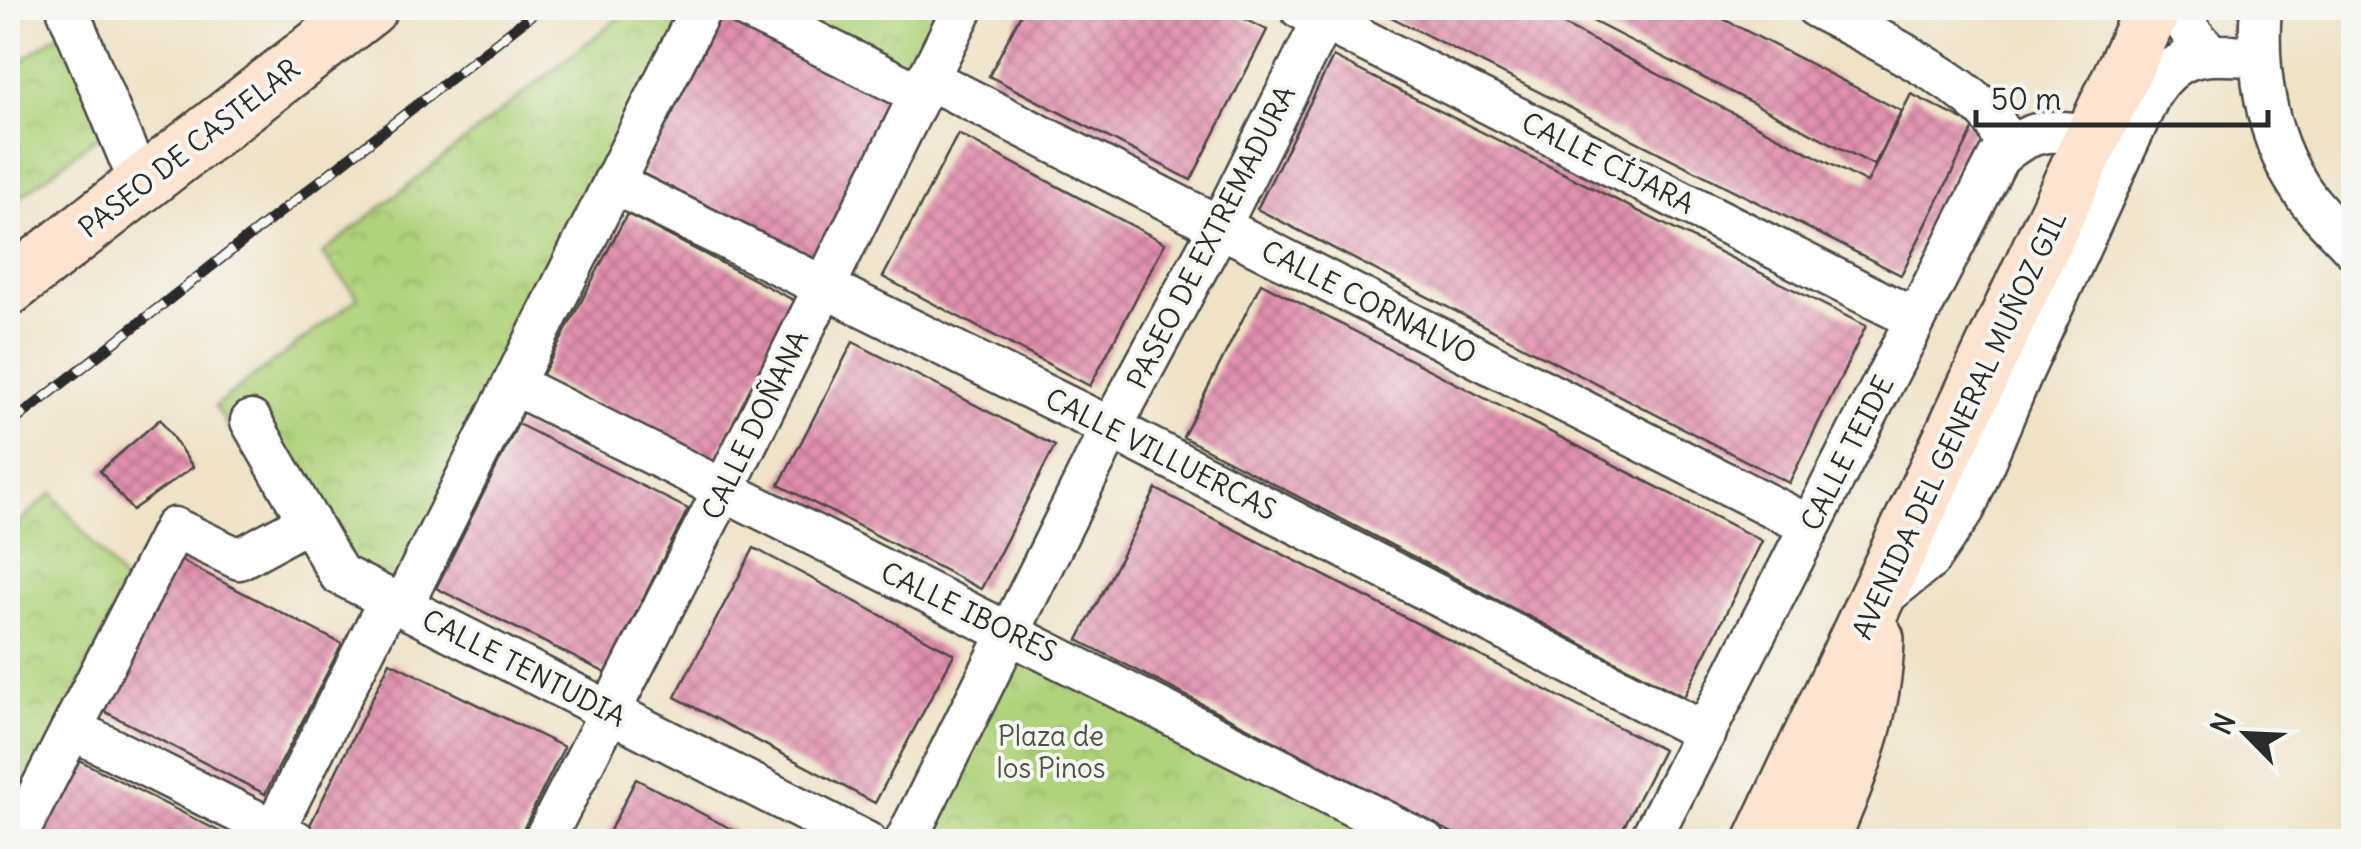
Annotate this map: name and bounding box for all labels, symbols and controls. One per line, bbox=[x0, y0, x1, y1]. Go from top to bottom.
street label: PASEO DE CASTELAR bbox=[71, 50, 307, 246]
scale bar bbox=[1976, 65, 2268, 127]
street label: PASEO DE EXTREMADURA bbox=[1119, 79, 1303, 395]
text: 50 m bbox=[1991, 80, 2061, 118]
street label: CALLE CÍJARA bbox=[1516, 103, 1701, 222]
street label: AVENIDA DEL GENERAL MUÑOZ GIL bbox=[1844, 205, 2074, 645]
street label: CALLE CORNALVO bbox=[1255, 232, 1483, 372]
street label: CALLE DOÑANA bbox=[694, 324, 816, 526]
street label: CALLE TEIDE bbox=[1792, 369, 1902, 537]
street label: CALLE VILLUERCAS bbox=[1039, 380, 1283, 528]
street label: CALLE IBORES bbox=[875, 554, 1063, 670]
street label: CALLE TENTUDIA bbox=[416, 601, 632, 735]
north arrow bbox=[2196, 684, 2296, 784]
text: N bbox=[2203, 708, 2244, 740]
park label: Plaza de los Pinos bbox=[996, 718, 1106, 786]

